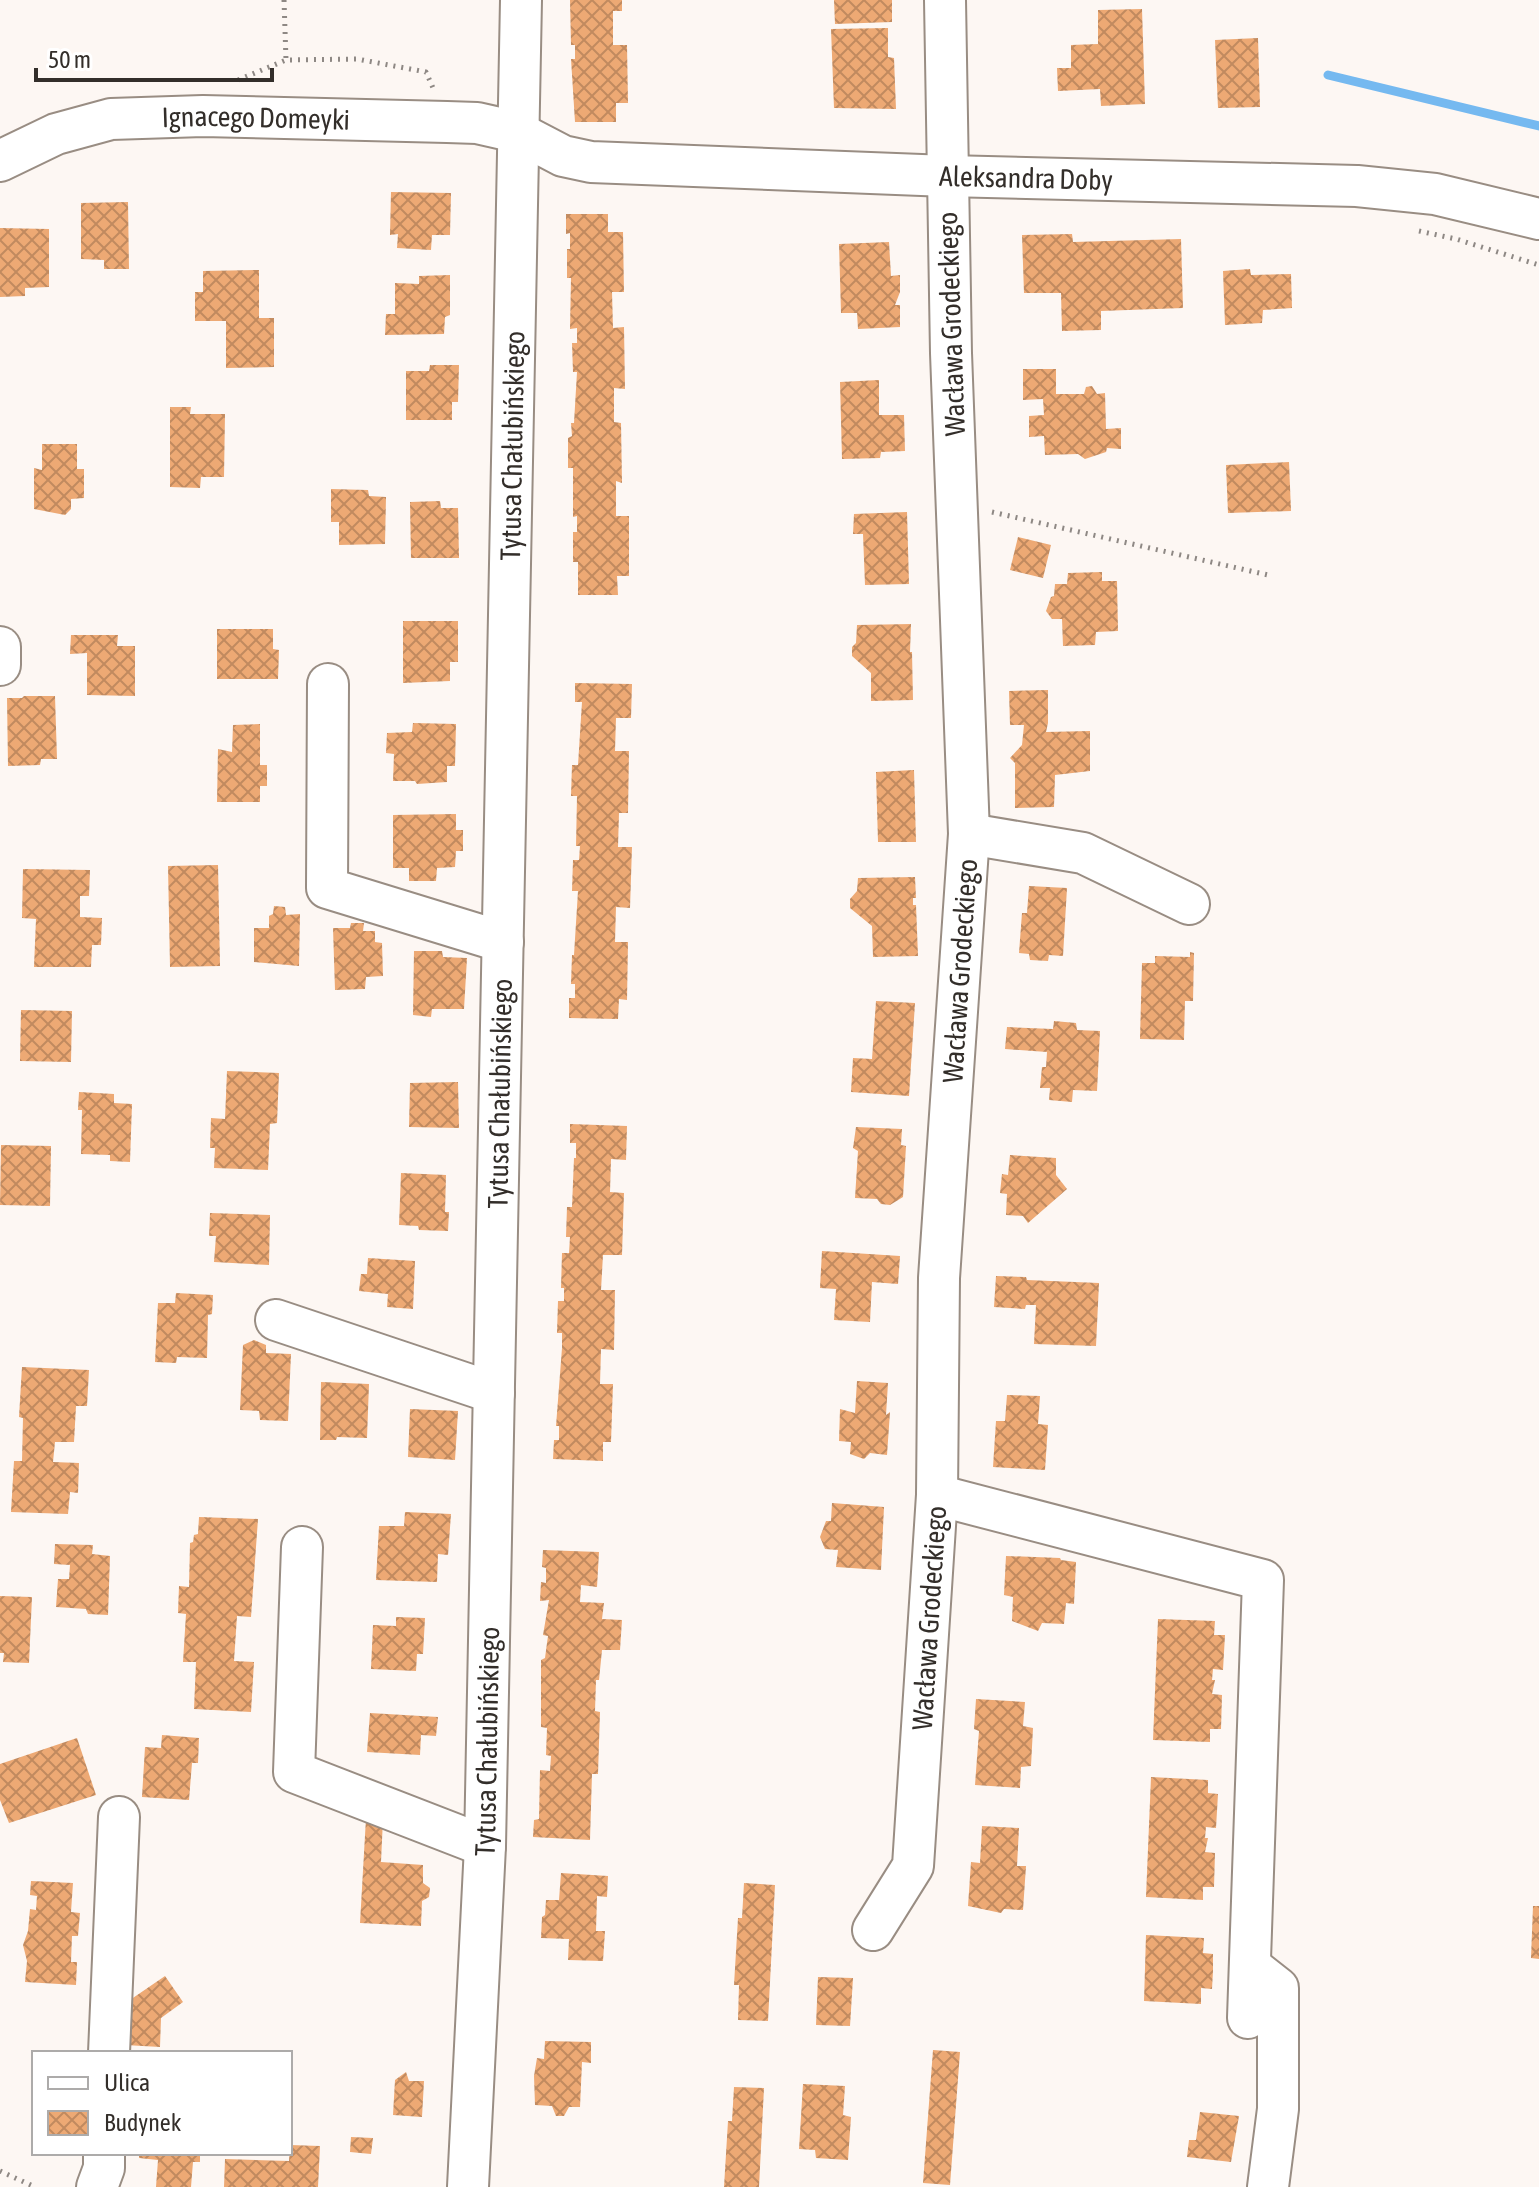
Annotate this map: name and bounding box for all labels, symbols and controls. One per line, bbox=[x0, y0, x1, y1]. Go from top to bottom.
scale bar bbox=[36, 32, 272, 82]
text: 50 m bbox=[48, 46, 91, 73]
street label: Ignacego Domeyki bbox=[161, 100, 350, 136]
street label: Aleksandra Doby bbox=[938, 160, 1113, 196]
street label: Wacława Grodeckiego bbox=[931, 211, 971, 437]
street label: Tytusa Chałubińskiego bbox=[494, 330, 531, 561]
street label: Wacława Grodeckiego bbox=[936, 858, 983, 1084]
street label: Tytusa Chałubińskiego bbox=[481, 978, 518, 1209]
street label: Wacława Grodeckiego bbox=[906, 1505, 952, 1731]
street label: Tytusa Chałubińskiego bbox=[469, 1626, 505, 1857]
legend bbox=[32, 2051, 292, 2155]
text: Ulica bbox=[104, 2069, 150, 2096]
text: Budynek bbox=[104, 2109, 182, 2136]

